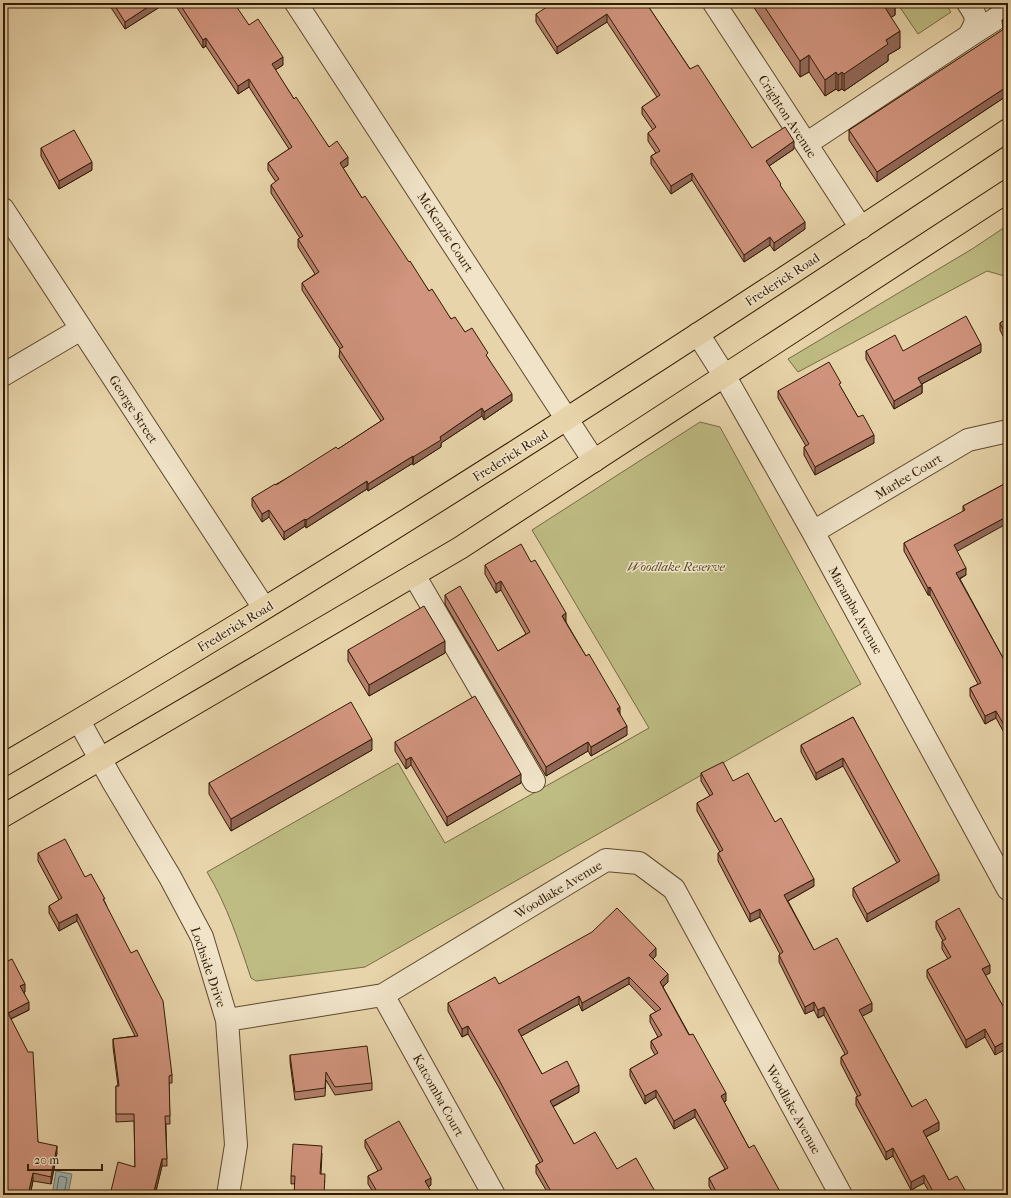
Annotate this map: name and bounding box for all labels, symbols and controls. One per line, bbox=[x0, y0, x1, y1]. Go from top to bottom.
street label: Crighton Avenue bbox=[755, 72, 820, 161]
street label: McKenzie Court bbox=[414, 190, 477, 275]
street label: Frederick Road bbox=[742, 249, 823, 309]
street label: George Street bbox=[106, 372, 161, 446]
street label: Frederick Road bbox=[470, 426, 551, 485]
street label: Marlee Court bbox=[872, 450, 945, 502]
park label: Woodlake Reserve bbox=[627, 559, 726, 574]
street label: Maramba Avenue bbox=[825, 564, 886, 657]
street label: Frederick Road bbox=[195, 597, 277, 655]
street label: Woodlake Avenue bbox=[511, 857, 605, 922]
street label: Lochside Drive bbox=[188, 925, 229, 1010]
street label: Katcomba Court bbox=[410, 1052, 468, 1139]
street label: Woodlake Avenue bbox=[762, 1061, 825, 1157]
scale bar bbox=[28, 1146, 102, 1172]
text: 20 m bbox=[34, 1153, 59, 1167]

